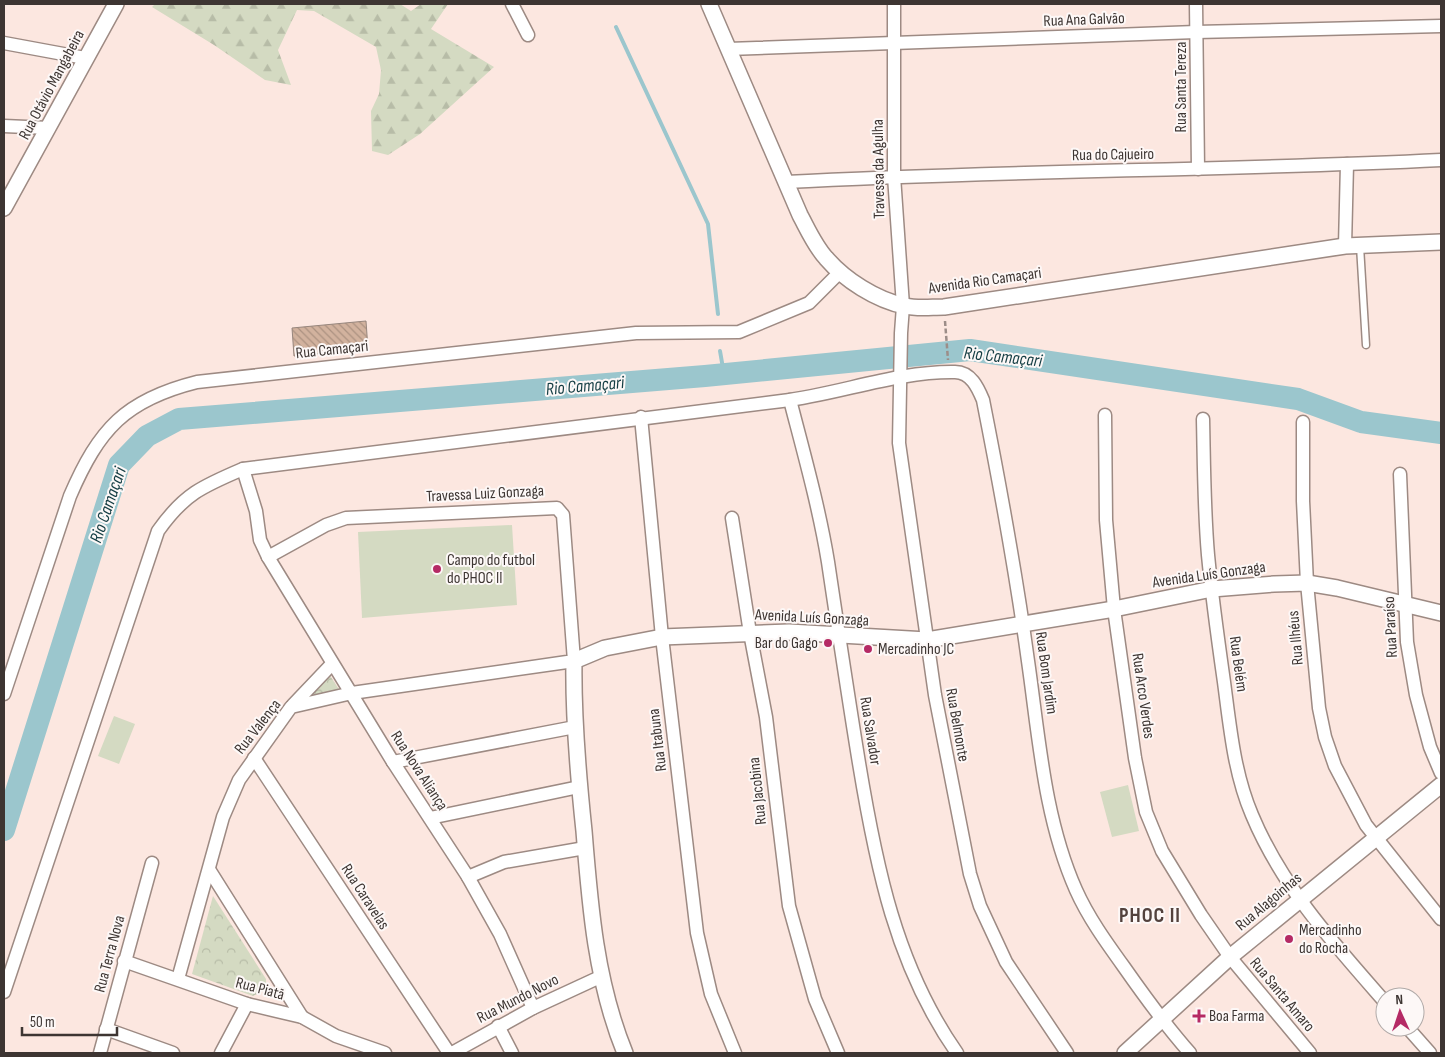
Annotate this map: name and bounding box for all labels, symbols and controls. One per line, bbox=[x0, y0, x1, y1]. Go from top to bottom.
street label: Rua Ana Galvão bbox=[1043, 9, 1125, 31]
street label: Rua Otávio Mangabeira bbox=[15, 27, 89, 143]
street label: Rua Santa Tereza bbox=[1172, 42, 1191, 132]
street label: Travessa da Agulha bbox=[869, 119, 889, 219]
street label: Rua do Cajueiro bbox=[1072, 145, 1154, 165]
street label: Avenida Rio Camaçari bbox=[926, 264, 1043, 298]
street label: Rua Camaçari bbox=[295, 337, 369, 363]
water label: Rio Camaçari bbox=[963, 342, 1044, 372]
water label: Rio Camaçari bbox=[545, 372, 626, 400]
water label: Rio Camaçari bbox=[85, 464, 131, 546]
street label: Travessa Luiz Gonzaga bbox=[426, 481, 544, 507]
place label: Campo do futbol do PHOC II bbox=[447, 551, 535, 588]
street label: Avenida Luís Gonzaga bbox=[1150, 558, 1267, 592]
marker: Campo do futbol do PHOC II bbox=[431, 563, 443, 575]
street label: Rua Paraíso bbox=[1380, 596, 1402, 658]
street label: Avenida Luís Gonzaga bbox=[754, 605, 869, 630]
street label: Rua Ilhéus bbox=[1284, 610, 1308, 666]
street label: Rua Bom Jardim bbox=[1031, 631, 1061, 715]
place label: Bar do Gago bbox=[755, 634, 818, 653]
street label: Rua Belém bbox=[1225, 635, 1251, 693]
marker: Bar do Gago bbox=[822, 637, 834, 649]
place label: Mercadinho JC bbox=[878, 640, 954, 659]
marker: Mercadinho JC bbox=[862, 643, 874, 655]
street label: Rua Arco Verdes bbox=[1128, 652, 1158, 740]
street label: Rua Belmonte bbox=[941, 687, 973, 763]
street label: Rua Valença bbox=[231, 696, 285, 758]
street label: Rua Salvador bbox=[855, 696, 885, 767]
street label: Rua Itabuna bbox=[645, 707, 671, 773]
street label: Rua Nova Aliança bbox=[386, 728, 452, 814]
street label: Rua Jacobina bbox=[745, 756, 771, 826]
street label: Rua Caravelas bbox=[337, 861, 393, 933]
street label: Rua Alagoinhas bbox=[1232, 869, 1306, 935]
district label: PHOC II bbox=[1119, 903, 1181, 928]
street label: Rua Terra Nova bbox=[91, 913, 129, 995]
place label: Mercadinho do Rocha bbox=[1299, 921, 1362, 958]
marker: Mercadinho do Rocha bbox=[1283, 933, 1295, 945]
street label: Rua Santa Amaro bbox=[1246, 954, 1318, 1036]
street label: Rua Mundo Novo bbox=[474, 970, 562, 1028]
street label: Rua Piatã bbox=[234, 973, 286, 1005]
north arrow bbox=[1375, 987, 1425, 1037]
text: N bbox=[1395, 991, 1404, 1008]
scale bar bbox=[22, 1004, 118, 1036]
place label: Boa Farma bbox=[1209, 1007, 1264, 1026]
marker: Boa Farma bbox=[1193, 1010, 1205, 1022]
text: 50 m bbox=[30, 1013, 55, 1032]

